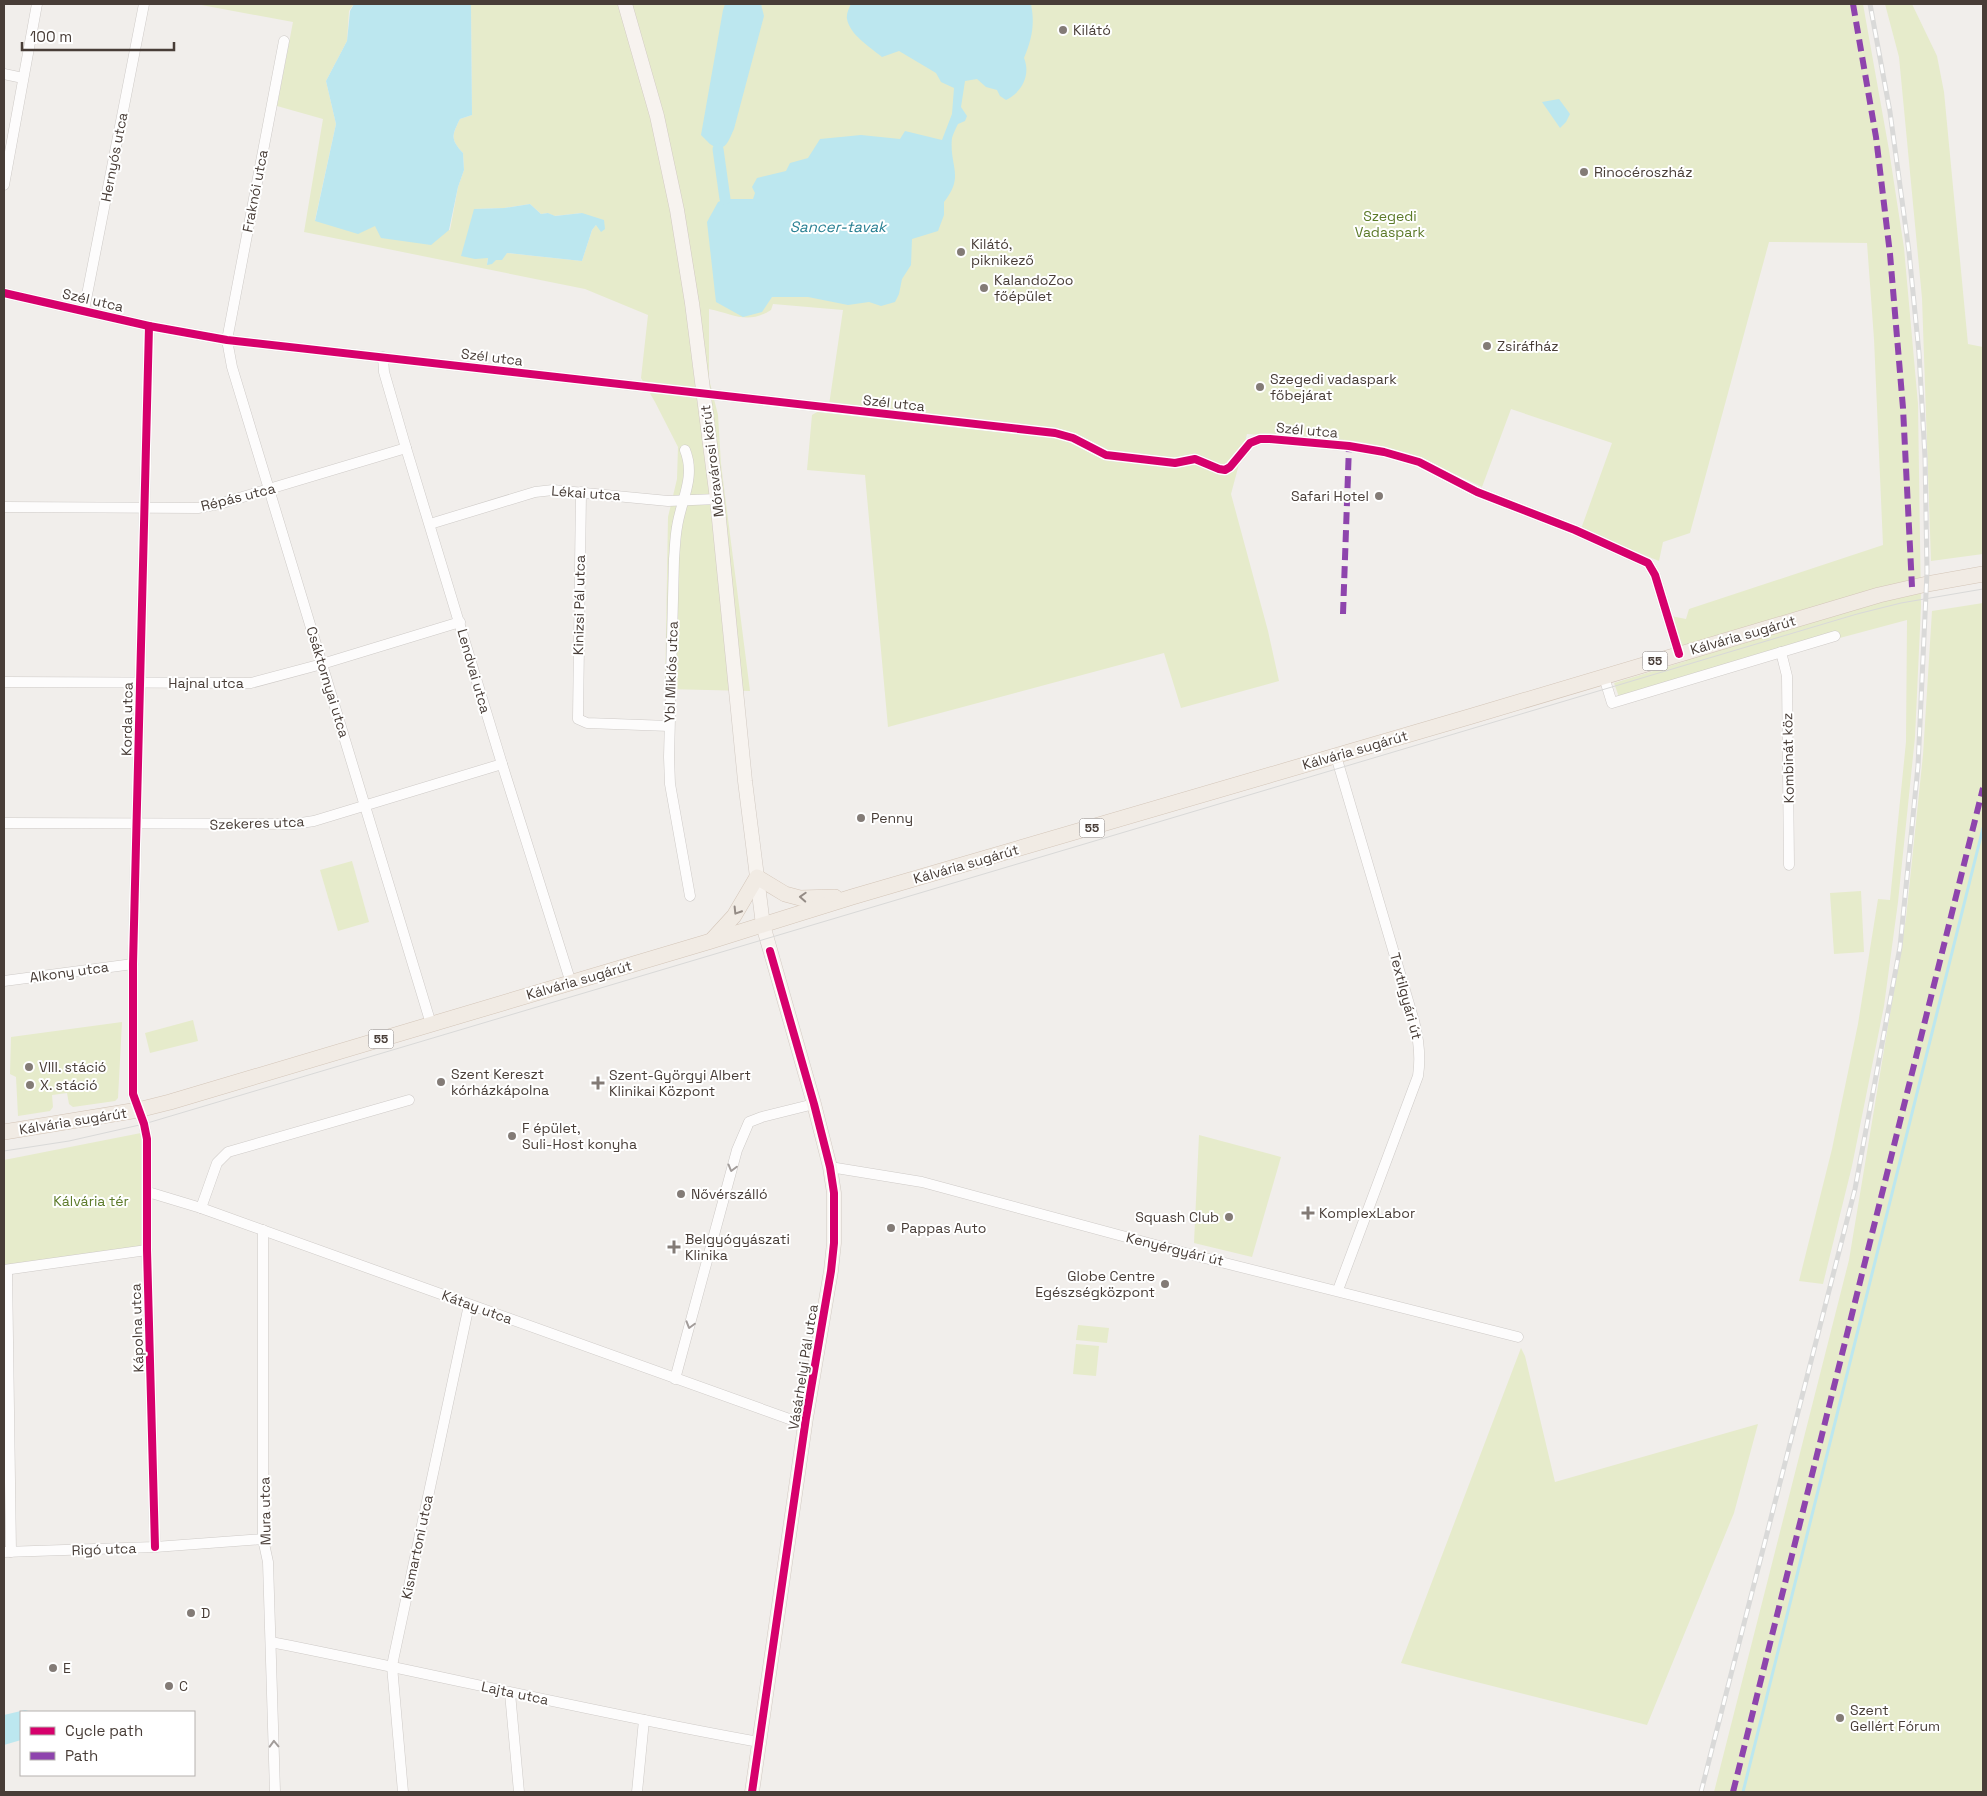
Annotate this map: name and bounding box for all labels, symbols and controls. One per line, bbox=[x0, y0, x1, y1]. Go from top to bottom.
scale bar bbox=[22, 20, 175, 52]
place label: Kilátó bbox=[1073, 21, 1111, 39]
marker: Kilátó bbox=[1057, 24, 1069, 36]
text: 100 m bbox=[30, 27, 72, 46]
street label: Hernyós utca bbox=[97, 111, 131, 203]
street label: Fraknói utca bbox=[238, 148, 272, 234]
place label: Rinocéroszház bbox=[1594, 163, 1692, 181]
marker: Rinocéroszház bbox=[1578, 166, 1590, 178]
park label: Szegedi Vadaspark bbox=[1355, 207, 1426, 241]
water label: Sancer-tavak bbox=[790, 217, 888, 236]
place label: Kilátó, piknikező bbox=[971, 235, 1034, 269]
marker: Kilátó, piknikező bbox=[955, 246, 967, 258]
place label: KalandoZoo főépület bbox=[994, 271, 1074, 305]
marker: KalandoZoo főépület bbox=[978, 282, 990, 294]
street label: Szél utca bbox=[61, 284, 125, 316]
place label: Zsiráfház bbox=[1497, 337, 1559, 355]
marker: Zsiráfház bbox=[1481, 340, 1493, 352]
street label: Szél utca bbox=[460, 344, 524, 370]
place label: Szegedi vadaspark főbejárat bbox=[1270, 370, 1397, 404]
marker: Szegedi vadaspark főbejárat bbox=[1254, 381, 1266, 393]
street label: Szél utca bbox=[862, 391, 926, 415]
street label: Móravárosi körút bbox=[696, 404, 728, 518]
street label: Szél utca bbox=[1275, 418, 1339, 442]
street label: Répás utca bbox=[199, 479, 277, 515]
street label: Lékai utca bbox=[551, 482, 621, 504]
place label: Safari Hotel bbox=[1291, 487, 1369, 505]
marker: Safari Hotel bbox=[1373, 490, 1385, 502]
street label: Kinizsi Pál utca bbox=[569, 555, 589, 655]
street label: Kálvária sugárút bbox=[1688, 611, 1798, 659]
street label: Ybl Miklós utca bbox=[660, 621, 682, 723]
street label: Csáktornyai utca bbox=[303, 624, 353, 740]
street label: Lendvai utca bbox=[453, 627, 495, 715]
road number: 55 bbox=[1642, 651, 1668, 670]
street label: Hajnal utca bbox=[168, 674, 244, 692]
street label: Korda utca bbox=[117, 682, 137, 756]
street label: Kombinát köz bbox=[1778, 713, 1798, 803]
street label: Kálvária sugárút bbox=[1300, 726, 1410, 774]
place label: Penny bbox=[871, 809, 913, 827]
street label: Szekeres utca bbox=[209, 812, 305, 834]
marker: Penny bbox=[855, 812, 867, 824]
road number: 55 bbox=[1080, 818, 1104, 838]
street label: Kálvária sugárút bbox=[911, 840, 1021, 888]
one-way arrow bbox=[799, 891, 807, 902]
one-way arrow bbox=[733, 906, 743, 915]
street label: Textilgyári út bbox=[1386, 951, 1426, 1041]
street label: Kálvária sugárút bbox=[524, 956, 634, 1004]
street label: Alkony utca bbox=[28, 958, 110, 986]
road number: 55 bbox=[368, 1030, 394, 1048]
place label: VIII. stáció bbox=[39, 1058, 107, 1076]
marker: VIII. stáció bbox=[23, 1061, 35, 1073]
place label: Szent Kereszt kórházkápolna bbox=[451, 1065, 549, 1099]
place label: Szent-Györgyi Albert Klinikai Központ bbox=[609, 1066, 751, 1100]
place label: X. stáció bbox=[40, 1076, 98, 1094]
marker: Szent Kereszt kórházkápolna bbox=[435, 1076, 447, 1088]
marker: Szent-Györgyi Albert Klinikai Központ bbox=[591, 1076, 605, 1090]
marker: X. stáció bbox=[24, 1079, 36, 1091]
street label: Kálvária sugárút bbox=[18, 1104, 128, 1138]
place label: F épület, Suli-Host konyha bbox=[522, 1119, 637, 1153]
marker: F épület, Suli-Host konyha bbox=[506, 1130, 518, 1142]
one-way arrow bbox=[728, 1163, 738, 1171]
place label: Nővérszálló bbox=[691, 1185, 768, 1203]
marker: Nővérszálló bbox=[675, 1188, 687, 1200]
park label: Kálvária tér bbox=[53, 1192, 129, 1210]
place label: KomplexLabor bbox=[1319, 1204, 1415, 1222]
marker: KomplexLabor bbox=[1301, 1206, 1315, 1220]
place label: Squash Club bbox=[1135, 1208, 1219, 1226]
marker: Squash Club bbox=[1223, 1211, 1235, 1223]
place label: Pappas Auto bbox=[901, 1219, 986, 1237]
marker: Pappas Auto bbox=[885, 1222, 897, 1234]
street label: Kenyérgyári út bbox=[1124, 1228, 1226, 1270]
place label: Belgyógyászati Klinika bbox=[685, 1230, 790, 1264]
marker: Belgyógyászati Klinika bbox=[667, 1240, 681, 1254]
place label: Globe Centre Egészségközpont bbox=[1035, 1267, 1155, 1301]
marker: Globe Centre Egészségközpont bbox=[1159, 1278, 1171, 1290]
street label: Kápolna utca bbox=[126, 1283, 148, 1373]
street label: Kátay utca bbox=[439, 1286, 515, 1328]
street label: Vásárhelyi Pál utca bbox=[784, 1303, 822, 1431]
one-way arrow bbox=[686, 1320, 696, 1328]
street label: Mura utca bbox=[255, 1477, 275, 1545]
street label: Kismartoni utca bbox=[397, 1493, 437, 1601]
street label: Rigó utca bbox=[71, 1539, 137, 1559]
place label: D bbox=[201, 1604, 210, 1622]
marker: D bbox=[185, 1607, 197, 1619]
place label: E bbox=[63, 1659, 71, 1677]
marker: E bbox=[47, 1662, 59, 1674]
place label: C bbox=[179, 1677, 188, 1695]
street label: Lajta utca bbox=[480, 1677, 550, 1709]
marker: C bbox=[163, 1680, 175, 1692]
place label: Szent Gellért Fórum bbox=[1850, 1701, 1940, 1735]
legend bbox=[20, 1711, 195, 1776]
marker: Szent Gellért Fórum bbox=[1834, 1712, 1846, 1724]
text: Cycle path bbox=[65, 1721, 143, 1740]
one-way arrow bbox=[268, 1739, 279, 1747]
text: Path bbox=[65, 1746, 98, 1765]

